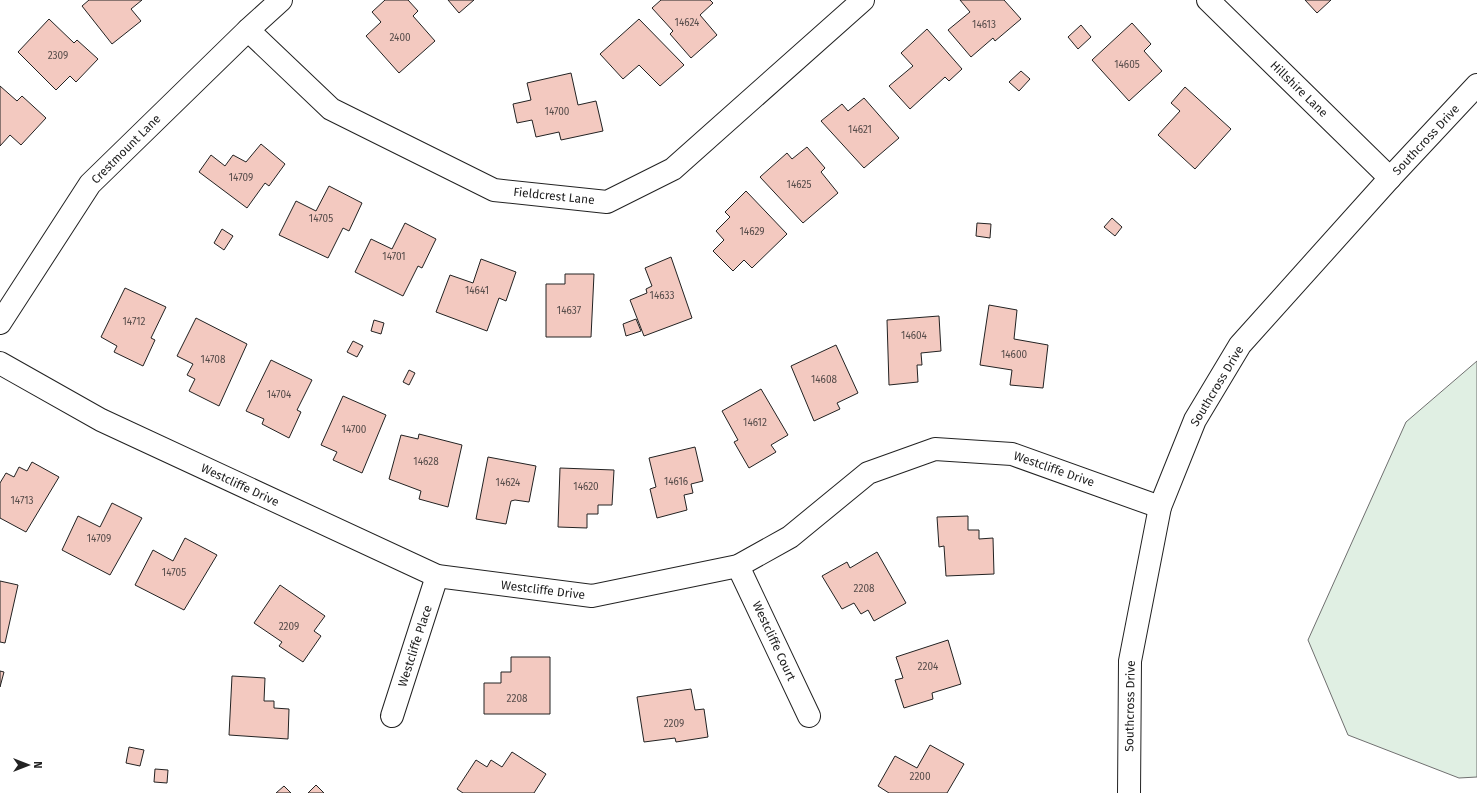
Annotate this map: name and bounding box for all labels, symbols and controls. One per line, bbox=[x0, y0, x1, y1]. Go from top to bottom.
house number: 14624 bbox=[675, 17, 700, 29]
house number: 14613 bbox=[972, 19, 996, 31]
house number: 2400 bbox=[389, 32, 411, 44]
house number: 2309 bbox=[48, 50, 68, 62]
street label: Hillshire Lane bbox=[1267, 58, 1331, 120]
house number: 14605 bbox=[1114, 59, 1140, 71]
street label: Southcross Drive bbox=[1390, 102, 1462, 178]
house number: 14700 bbox=[545, 106, 570, 118]
street label: Crestmount Lane bbox=[88, 111, 164, 187]
house number: 14621 bbox=[848, 124, 872, 136]
house number: 14709 bbox=[229, 172, 253, 184]
house number: 14625 bbox=[787, 179, 811, 191]
street label: Fieldcrest Lane bbox=[513, 185, 595, 207]
house number: 14705 bbox=[309, 213, 333, 225]
house number: 14629 bbox=[740, 226, 764, 238]
house number: 14701 bbox=[382, 251, 406, 263]
house number: 14641 bbox=[465, 285, 489, 297]
house number: 14633 bbox=[650, 290, 674, 302]
house number: 14637 bbox=[557, 305, 582, 317]
house number: 14712 bbox=[123, 316, 146, 328]
house number: 14604 bbox=[901, 330, 928, 342]
street label: Southcross Drive bbox=[1187, 343, 1247, 429]
house number: 14600 bbox=[1001, 349, 1027, 361]
house number: 14708 bbox=[201, 354, 226, 366]
house number: 14608 bbox=[811, 374, 838, 386]
house number: 14704 bbox=[267, 389, 292, 401]
house number: 14612 bbox=[743, 417, 767, 429]
house number: 14700 bbox=[342, 424, 367, 436]
street label: Westcliffe Drive bbox=[1012, 449, 1096, 489]
house number: 14628 bbox=[413, 456, 439, 468]
street label: Westcliffe Drive bbox=[199, 461, 281, 509]
house number: 14616 bbox=[664, 476, 688, 488]
house number: 14624 bbox=[496, 477, 521, 489]
house number: 14620 bbox=[573, 481, 599, 493]
house number: 14713 bbox=[11, 495, 34, 507]
house number: 14709 bbox=[87, 533, 111, 545]
house number: 14705 bbox=[162, 567, 186, 579]
street label: Westcliffe Drive bbox=[500, 578, 586, 602]
house number: 2208 bbox=[854, 583, 875, 595]
street label: Westcliffe Court bbox=[750, 599, 799, 683]
street label: Westcliffe Place bbox=[395, 603, 435, 689]
house number: 2209 bbox=[279, 621, 299, 633]
street label: Southcross Drive bbox=[1122, 660, 1138, 752]
house number: 2204 bbox=[918, 661, 939, 673]
house number: 2208 bbox=[507, 693, 528, 705]
house number: 2209 bbox=[664, 718, 684, 730]
north arrow bbox=[8, 745, 48, 785]
text: N bbox=[31, 761, 44, 769]
house number: 2200 bbox=[909, 771, 931, 783]

